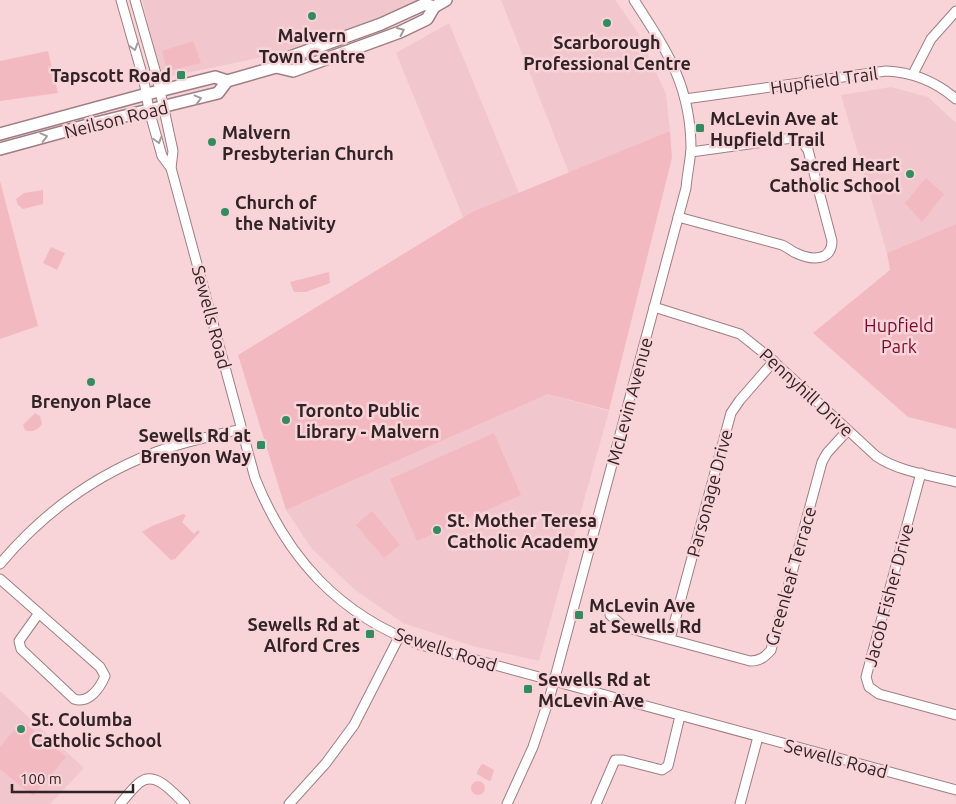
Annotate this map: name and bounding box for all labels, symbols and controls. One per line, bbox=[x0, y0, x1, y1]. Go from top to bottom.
marker: Malvern Town Centre bbox=[306, 10, 318, 22]
marker: Scarborough Professional Centre bbox=[601, 17, 613, 29]
place label: Malvern Town Centre bbox=[259, 25, 365, 66]
one-way arrow bbox=[396, 27, 405, 38]
place label: Scarborough Professional Centre bbox=[523, 32, 691, 73]
one-way arrow bbox=[128, 42, 139, 51]
street label: Hupfield Trail bbox=[769, 63, 879, 97]
place label: Tapscott Road bbox=[50, 65, 171, 85]
marker: Tapscott Road bbox=[175, 69, 187, 81]
one-way arrow bbox=[193, 94, 202, 105]
street label: Neilson Road bbox=[62, 96, 170, 142]
place label: McLevin Ave at Hupfield Trail bbox=[710, 108, 839, 149]
place label: Malvern Presbyterian Church bbox=[222, 122, 394, 163]
marker: McLevin Ave at Hupfield Trail bbox=[694, 122, 706, 134]
one-way arrow bbox=[39, 132, 48, 143]
one-way arrow bbox=[152, 136, 162, 144]
marker: Malvern Presbyterian Church bbox=[206, 136, 218, 148]
place label: Sacred Heart Catholic School bbox=[769, 154, 901, 195]
marker: Sacred Heart Catholic School bbox=[904, 168, 916, 180]
place label: Church of the Nativity bbox=[235, 192, 336, 233]
marker: Church of the Nativity bbox=[219, 206, 231, 218]
street label: Sewells Road bbox=[189, 263, 235, 371]
park label: Hupfield Park bbox=[864, 315, 934, 356]
street label: McLevin Avenue bbox=[602, 335, 656, 467]
street label: Pennyhill Drive bbox=[756, 344, 858, 440]
marker: Brenyon Place bbox=[85, 376, 97, 388]
place label: Brenyon Place bbox=[31, 391, 151, 411]
place label: Toronto Public Library - Malvern bbox=[296, 400, 439, 441]
marker: Toronto Public Library - Malvern bbox=[280, 414, 292, 426]
place label: Sewells Rd at Brenyon Way bbox=[138, 425, 251, 466]
street label: Parsonage Drive bbox=[682, 427, 736, 559]
marker: Sewells Rd at Brenyon Way bbox=[255, 439, 267, 451]
street label: Greenleaf Terrace bbox=[761, 504, 819, 648]
place label: St. Mother Teresa Catholic Academy bbox=[447, 510, 599, 551]
street label: Jacob Fisher Drive bbox=[859, 521, 917, 669]
marker: St. Mother Teresa Catholic Academy bbox=[431, 524, 443, 536]
place label: McLevin Ave at Sewells Rd bbox=[589, 595, 702, 636]
marker: McLevin Ave at Sewells Rd bbox=[573, 609, 585, 621]
place label: Sewells Rd at Alford Cres bbox=[247, 614, 360, 655]
street label: Sewells Road bbox=[392, 623, 500, 675]
marker: Sewells Rd at Alford Cres bbox=[364, 628, 376, 640]
place label: Sewells Rd at McLevin Ave bbox=[538, 669, 651, 710]
marker: Sewells Rd at McLevin Ave bbox=[522, 683, 534, 695]
place label: St. Columba Catholic School bbox=[31, 709, 162, 750]
marker: St. Columba Catholic School bbox=[15, 723, 27, 735]
street label: Sewells Road bbox=[782, 735, 890, 781]
scale bar bbox=[12, 762, 134, 794]
text: 100 m bbox=[20, 770, 62, 787]

